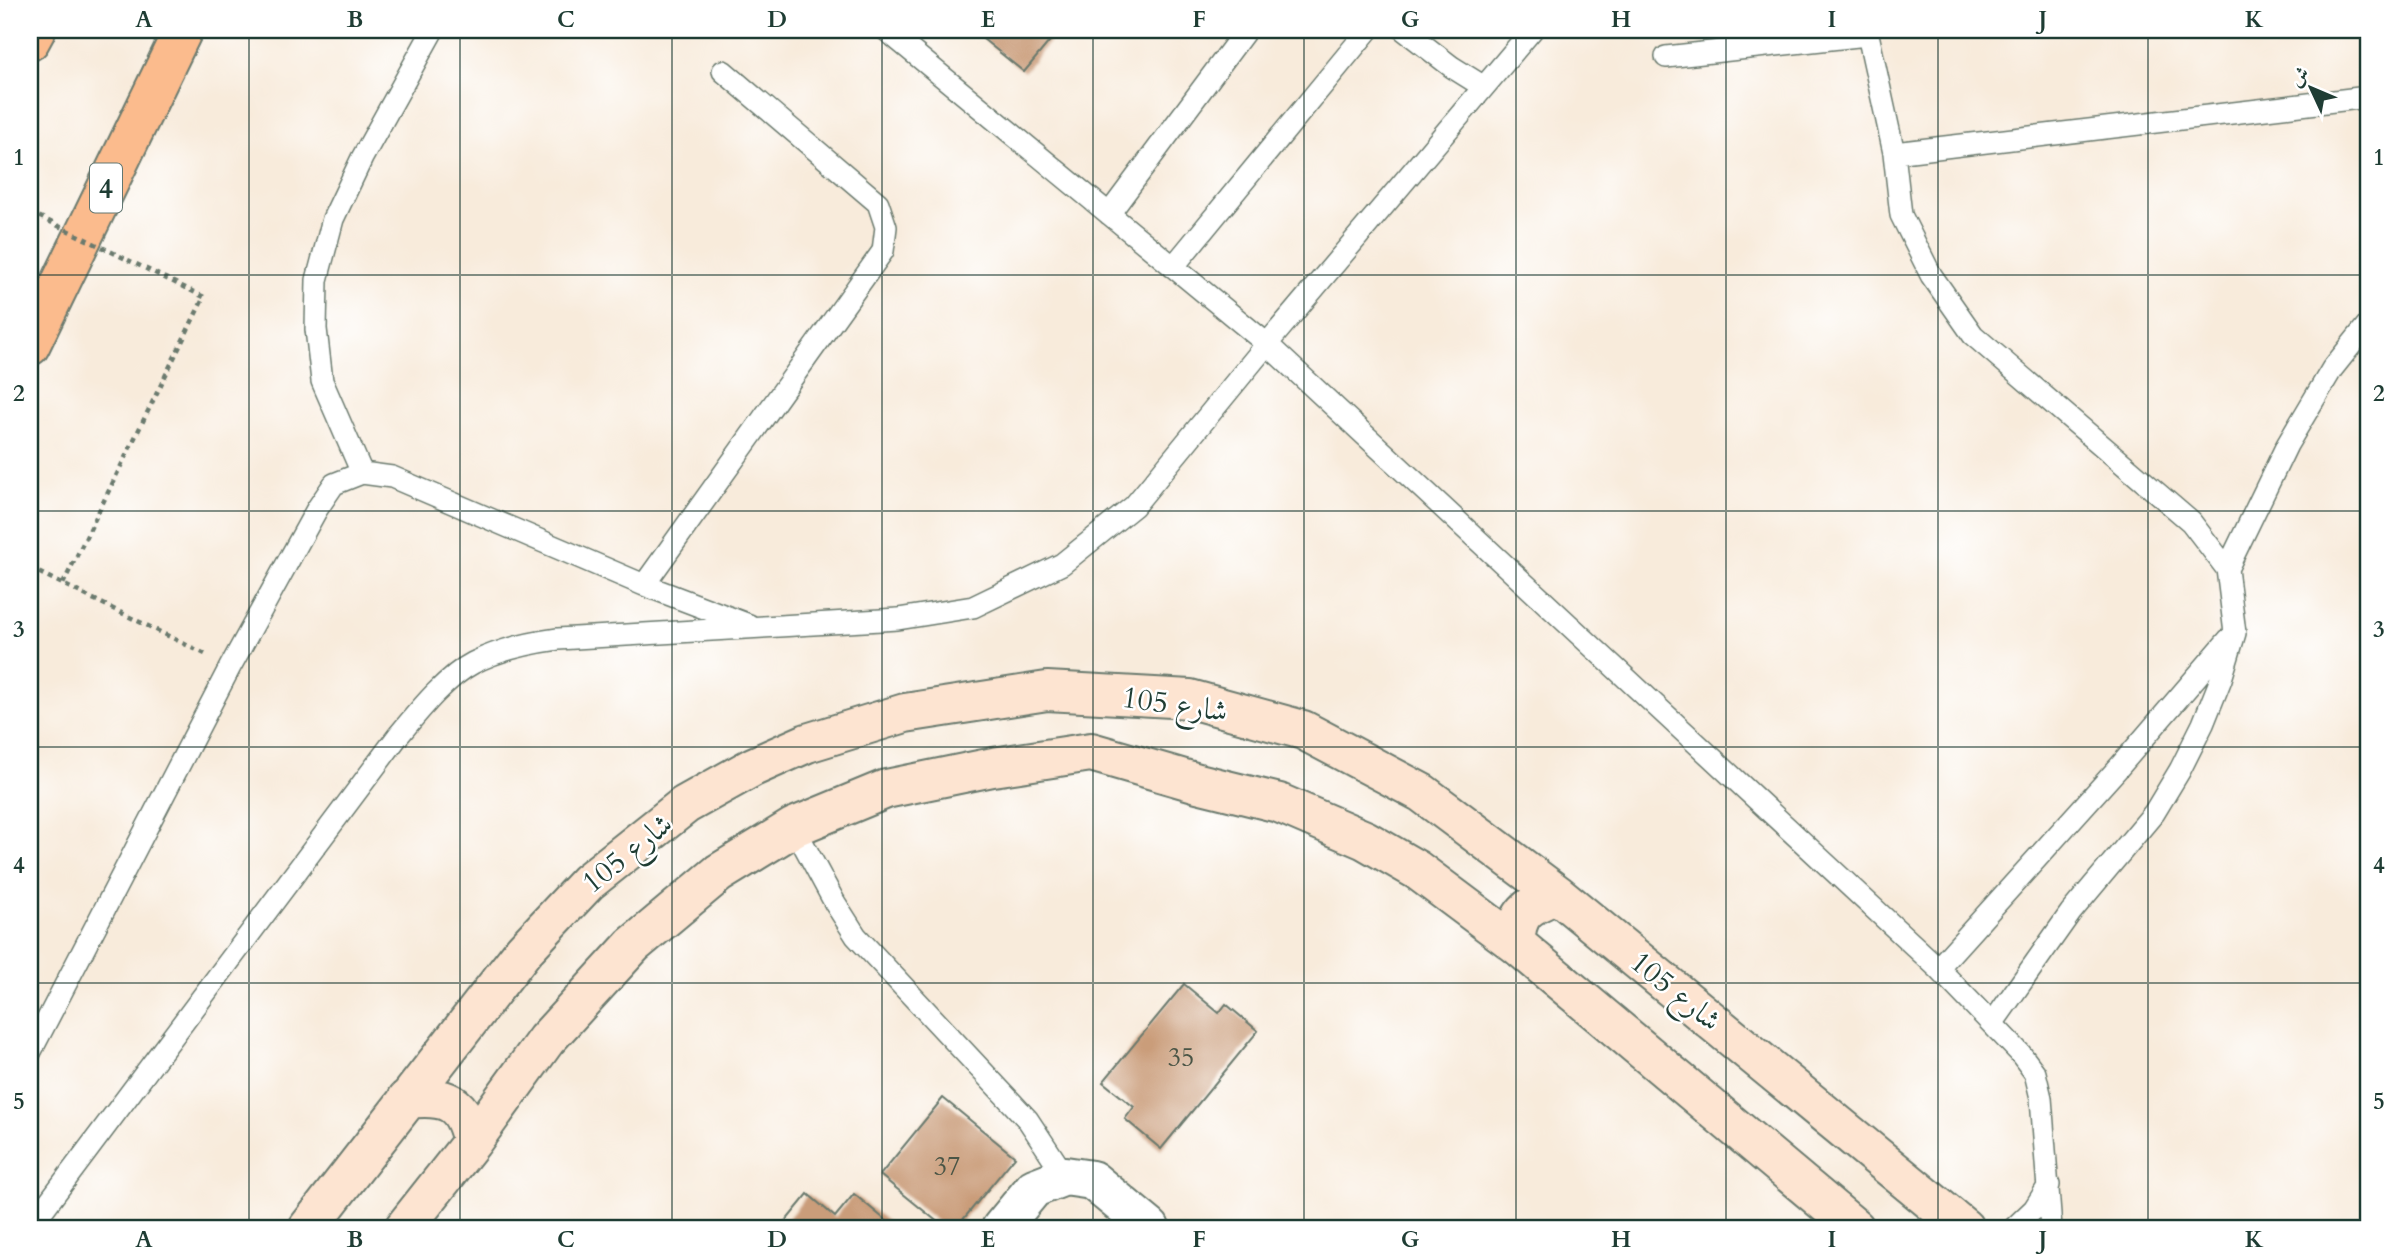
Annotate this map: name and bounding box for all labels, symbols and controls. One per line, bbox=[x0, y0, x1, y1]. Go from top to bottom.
text: A bbox=[135, 4, 153, 35]
text: B bbox=[347, 4, 363, 35]
text: C bbox=[557, 4, 575, 35]
text: D bbox=[767, 4, 787, 35]
text: E bbox=[981, 4, 995, 35]
text: F bbox=[1192, 4, 1206, 35]
text: G bbox=[1401, 4, 1420, 35]
text: H bbox=[1611, 4, 1631, 35]
text: I bbox=[1828, 4, 1836, 35]
text: J bbox=[2036, 4, 2047, 35]
text: K bbox=[2245, 4, 2264, 35]
north arrow bbox=[2276, 52, 2346, 122]
text: ش bbox=[2284, 61, 2315, 93]
text: 1 bbox=[13, 142, 25, 173]
text: 1 bbox=[2373, 142, 2385, 173]
road number: 4 bbox=[90, 164, 122, 212]
text: 2 bbox=[13, 378, 25, 409]
text: 2 bbox=[2373, 378, 2385, 409]
text: 3 bbox=[13, 614, 25, 645]
text: 3 bbox=[2373, 614, 2385, 645]
street label: شارع 105 bbox=[1119, 677, 1230, 736]
street label: شارع 105 bbox=[573, 804, 684, 906]
text: 4 bbox=[13, 850, 25, 881]
text: 4 bbox=[2373, 850, 2385, 881]
street label: شارع 105 bbox=[1619, 942, 1730, 1044]
house number: 35 bbox=[1168, 1040, 1194, 1075]
text: 5 bbox=[13, 1086, 25, 1117]
text: 5 bbox=[2373, 1086, 2385, 1117]
house number: 37 bbox=[934, 1149, 960, 1184]
text: A bbox=[135, 1224, 153, 1255]
text: B bbox=[347, 1224, 363, 1255]
text: C bbox=[557, 1224, 575, 1255]
text: D bbox=[767, 1224, 787, 1255]
text: E bbox=[981, 1224, 995, 1255]
text: F bbox=[1192, 1224, 1206, 1255]
text: G bbox=[1401, 1224, 1420, 1255]
text: H bbox=[1611, 1224, 1631, 1255]
text: I bbox=[1828, 1224, 1836, 1255]
text: J bbox=[2036, 1224, 2047, 1255]
text: K bbox=[2245, 1224, 2264, 1255]

